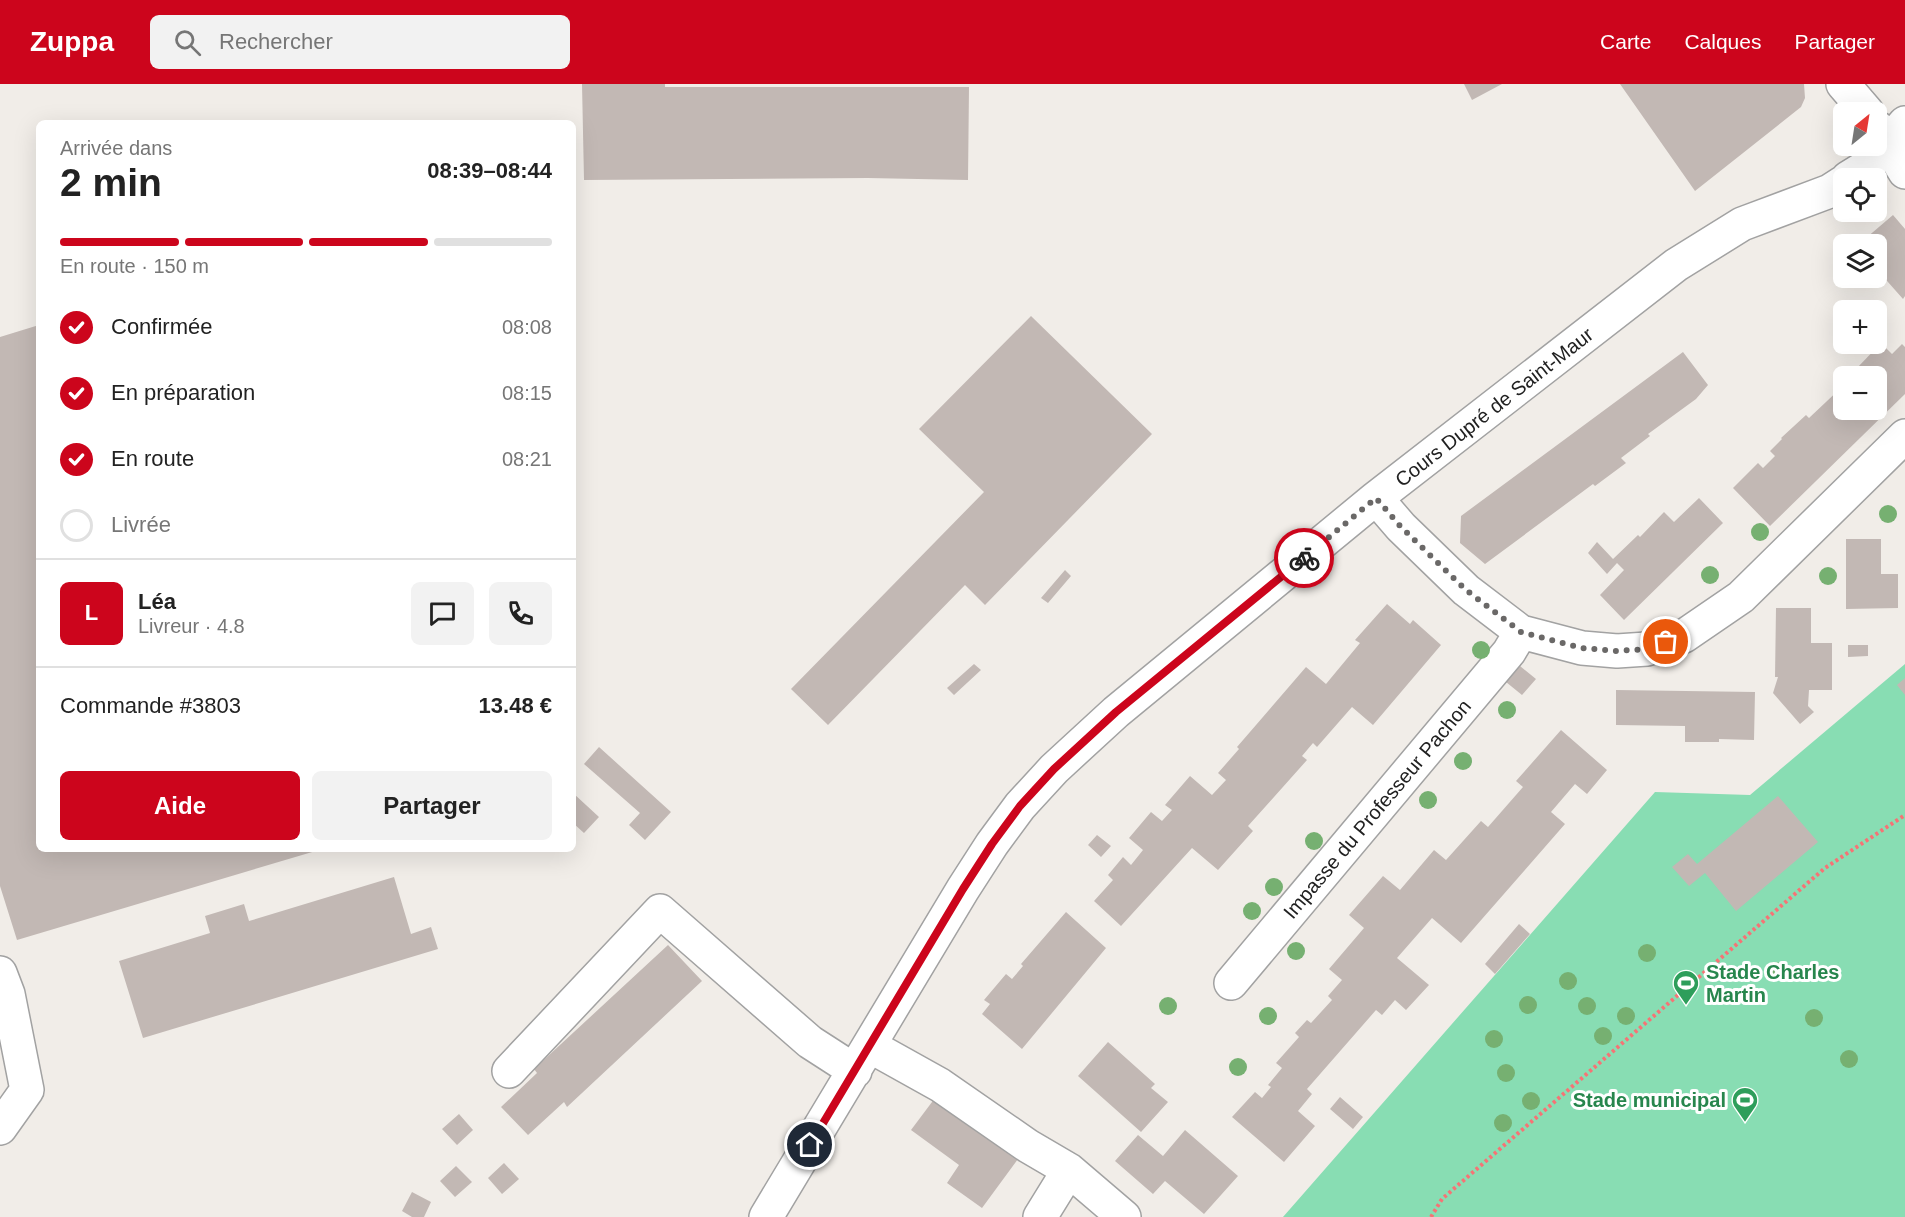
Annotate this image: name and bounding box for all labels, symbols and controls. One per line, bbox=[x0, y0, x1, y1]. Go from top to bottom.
search box bbox=[150, 15, 570, 69]
text: Zuppa bbox=[30, 26, 114, 57]
icon: search bbox=[171, 26, 204, 59]
text: Rechercher bbox=[219, 29, 333, 54]
text: Carte bbox=[1600, 30, 1651, 53]
text: Calques bbox=[1684, 30, 1761, 53]
text: Partager bbox=[1794, 30, 1875, 53]
north arrow bbox=[1833, 102, 1887, 156]
map controls bbox=[1833, 102, 1887, 420]
text: Arrivée dans bbox=[60, 137, 172, 159]
text: 08:39–08:44 bbox=[427, 158, 552, 183]
text: 2 min bbox=[60, 161, 162, 204]
button: locate bbox=[1833, 168, 1887, 222]
button: layers bbox=[1833, 234, 1887, 288]
text: En route · 150 m bbox=[60, 255, 209, 277]
button: + bbox=[1833, 300, 1887, 354]
icon: check bbox=[60, 311, 93, 344]
text: Confirmée bbox=[111, 314, 212, 339]
text: 08:08 bbox=[502, 316, 552, 338]
street label: Cours Dupré de Saint-Maur bbox=[1391, 323, 1597, 491]
button: − bbox=[1833, 366, 1887, 420]
icon: check bbox=[60, 377, 93, 410]
text: En préparation bbox=[111, 380, 255, 405]
text: 08:15 bbox=[502, 382, 552, 404]
icon: check bbox=[60, 443, 93, 476]
text: En route bbox=[111, 446, 194, 471]
text: 08:21 bbox=[502, 448, 552, 470]
text: Livrée bbox=[111, 512, 171, 537]
courier bbox=[1274, 528, 1334, 588]
icon: bike bbox=[1288, 542, 1321, 575]
button: chat bbox=[411, 582, 474, 645]
button: phone bbox=[489, 582, 552, 645]
text: Léa bbox=[138, 589, 176, 614]
text: L bbox=[85, 600, 98, 625]
text: Livreur · 4.8 bbox=[138, 615, 245, 637]
pin bbox=[1640, 616, 1691, 667]
icon: bag bbox=[1649, 625, 1682, 658]
text: Commande #3803 bbox=[60, 693, 241, 718]
text: 13.48 € bbox=[479, 693, 552, 718]
street label: Impasse du Professeur Pachon bbox=[1279, 695, 1475, 923]
button: Aide bbox=[60, 771, 300, 840]
button: Partager bbox=[312, 771, 552, 840]
place label: Stade Charles Martin bbox=[1706, 961, 1839, 1006]
sports icon: Stade Charles Martin bbox=[1671, 968, 1701, 1006]
sports icon: Stade municipal bbox=[1730, 1085, 1760, 1123]
place label: Stade municipal bbox=[1573, 1089, 1726, 1111]
pin bbox=[784, 1119, 835, 1170]
icon: home bbox=[793, 1128, 826, 1161]

